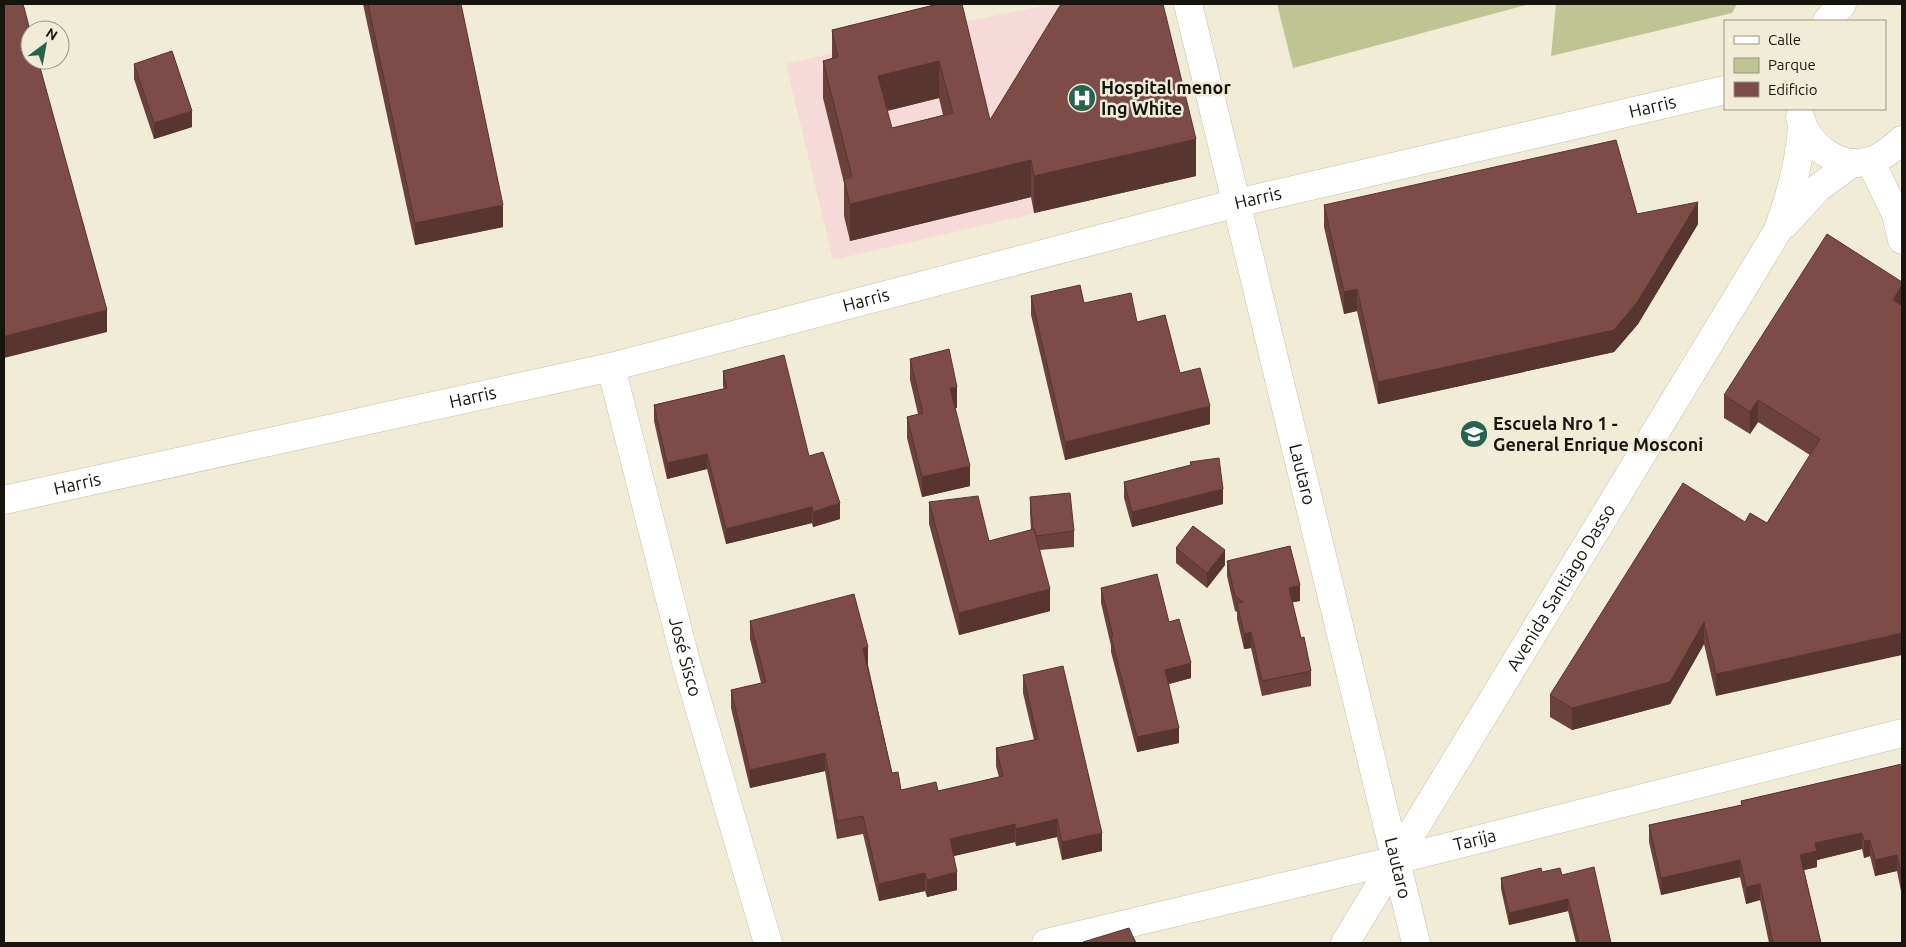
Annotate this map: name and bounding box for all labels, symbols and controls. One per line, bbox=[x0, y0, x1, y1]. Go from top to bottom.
north arrow bbox=[20, 20, 70, 70]
legend bbox=[1724, 20, 1886, 110]
text: N bbox=[43, 24, 61, 44]
text: Calle bbox=[1768, 31, 1801, 48]
text: Parque bbox=[1768, 56, 1816, 73]
place label: Hospital menor Ing White bbox=[1101, 77, 1231, 118]
text: Edificio bbox=[1768, 81, 1817, 98]
hospital icon: Hospital menor Ing White bbox=[1067, 83, 1097, 113]
street label: Harris bbox=[1627, 91, 1678, 121]
street label: Harris bbox=[1232, 182, 1283, 212]
street label: Harris bbox=[840, 283, 892, 315]
street label: Harris bbox=[447, 381, 498, 411]
place label: Escuela Nro 1 - General Enrique Mosconi bbox=[1493, 413, 1703, 454]
school or university icon: Escuela Nro 1 - General Enrique Mosconi bbox=[1459, 419, 1489, 449]
street label: Lautaro bbox=[1286, 441, 1320, 507]
street label: Harris bbox=[52, 468, 103, 498]
street label: Avenida Santiago Dasso bbox=[1502, 500, 1618, 674]
street label: José Sisco bbox=[666, 614, 706, 699]
street label: Tarija bbox=[1451, 824, 1498, 854]
street label: Lautaro bbox=[1382, 835, 1416, 900]

